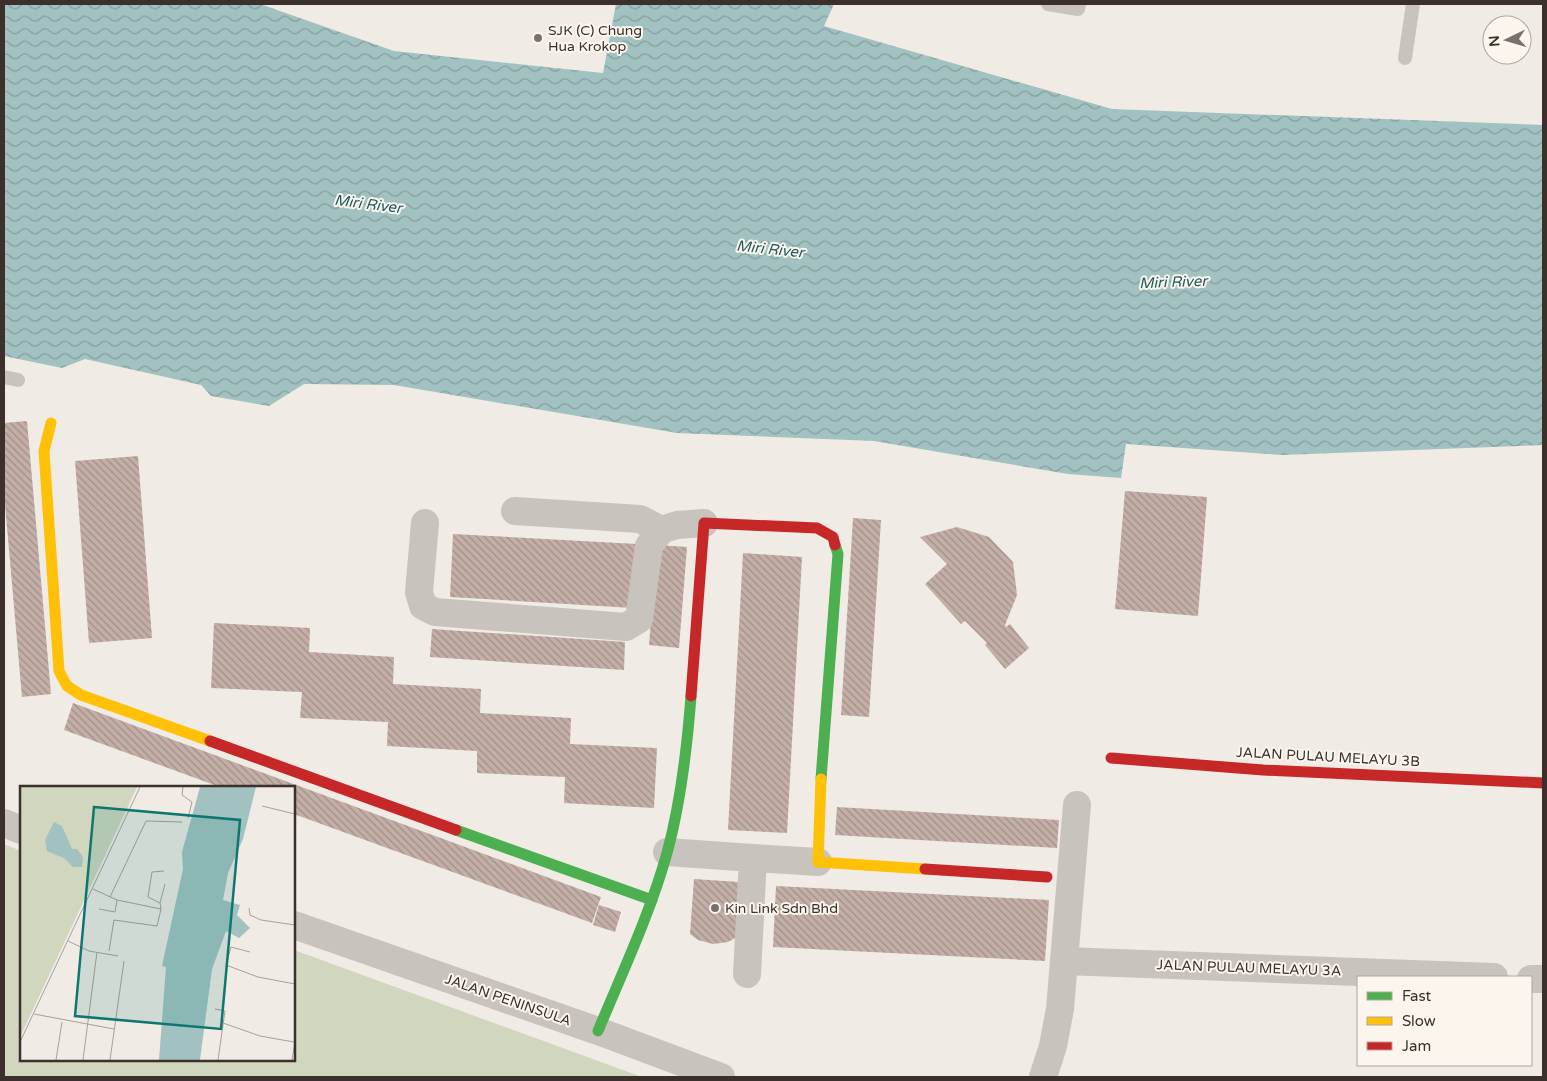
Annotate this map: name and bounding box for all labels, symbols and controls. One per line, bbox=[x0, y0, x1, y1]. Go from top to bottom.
north arrow bbox=[1482, 15, 1532, 65]
place label: SJK (C) Chung Hua Krokop bbox=[548, 22, 642, 55]
marker: SJK (C) Chung Hua Krokop bbox=[532, 32, 544, 44]
text: N bbox=[1486, 35, 1504, 47]
water label: Miri River bbox=[333, 191, 405, 217]
water label: Miri River bbox=[735, 236, 807, 262]
water label: Miri River bbox=[1139, 272, 1210, 292]
street label: JALAN PULAU MELAYU 3B bbox=[1236, 744, 1420, 770]
inset map bbox=[20, 786, 295, 1061]
place label: Kin Link Sdn Bhd bbox=[725, 900, 838, 917]
marker: Kin Link Sdn Bhd bbox=[709, 902, 721, 914]
street label: JALAN PULAU MELAYU 3A bbox=[1156, 956, 1342, 980]
street label: JALAN PENINSULA bbox=[443, 970, 573, 1030]
legend bbox=[1357, 976, 1532, 1066]
text: Fast bbox=[1402, 987, 1432, 1005]
text: Slow bbox=[1402, 1012, 1436, 1030]
text: Jam bbox=[1402, 1037, 1431, 1055]

